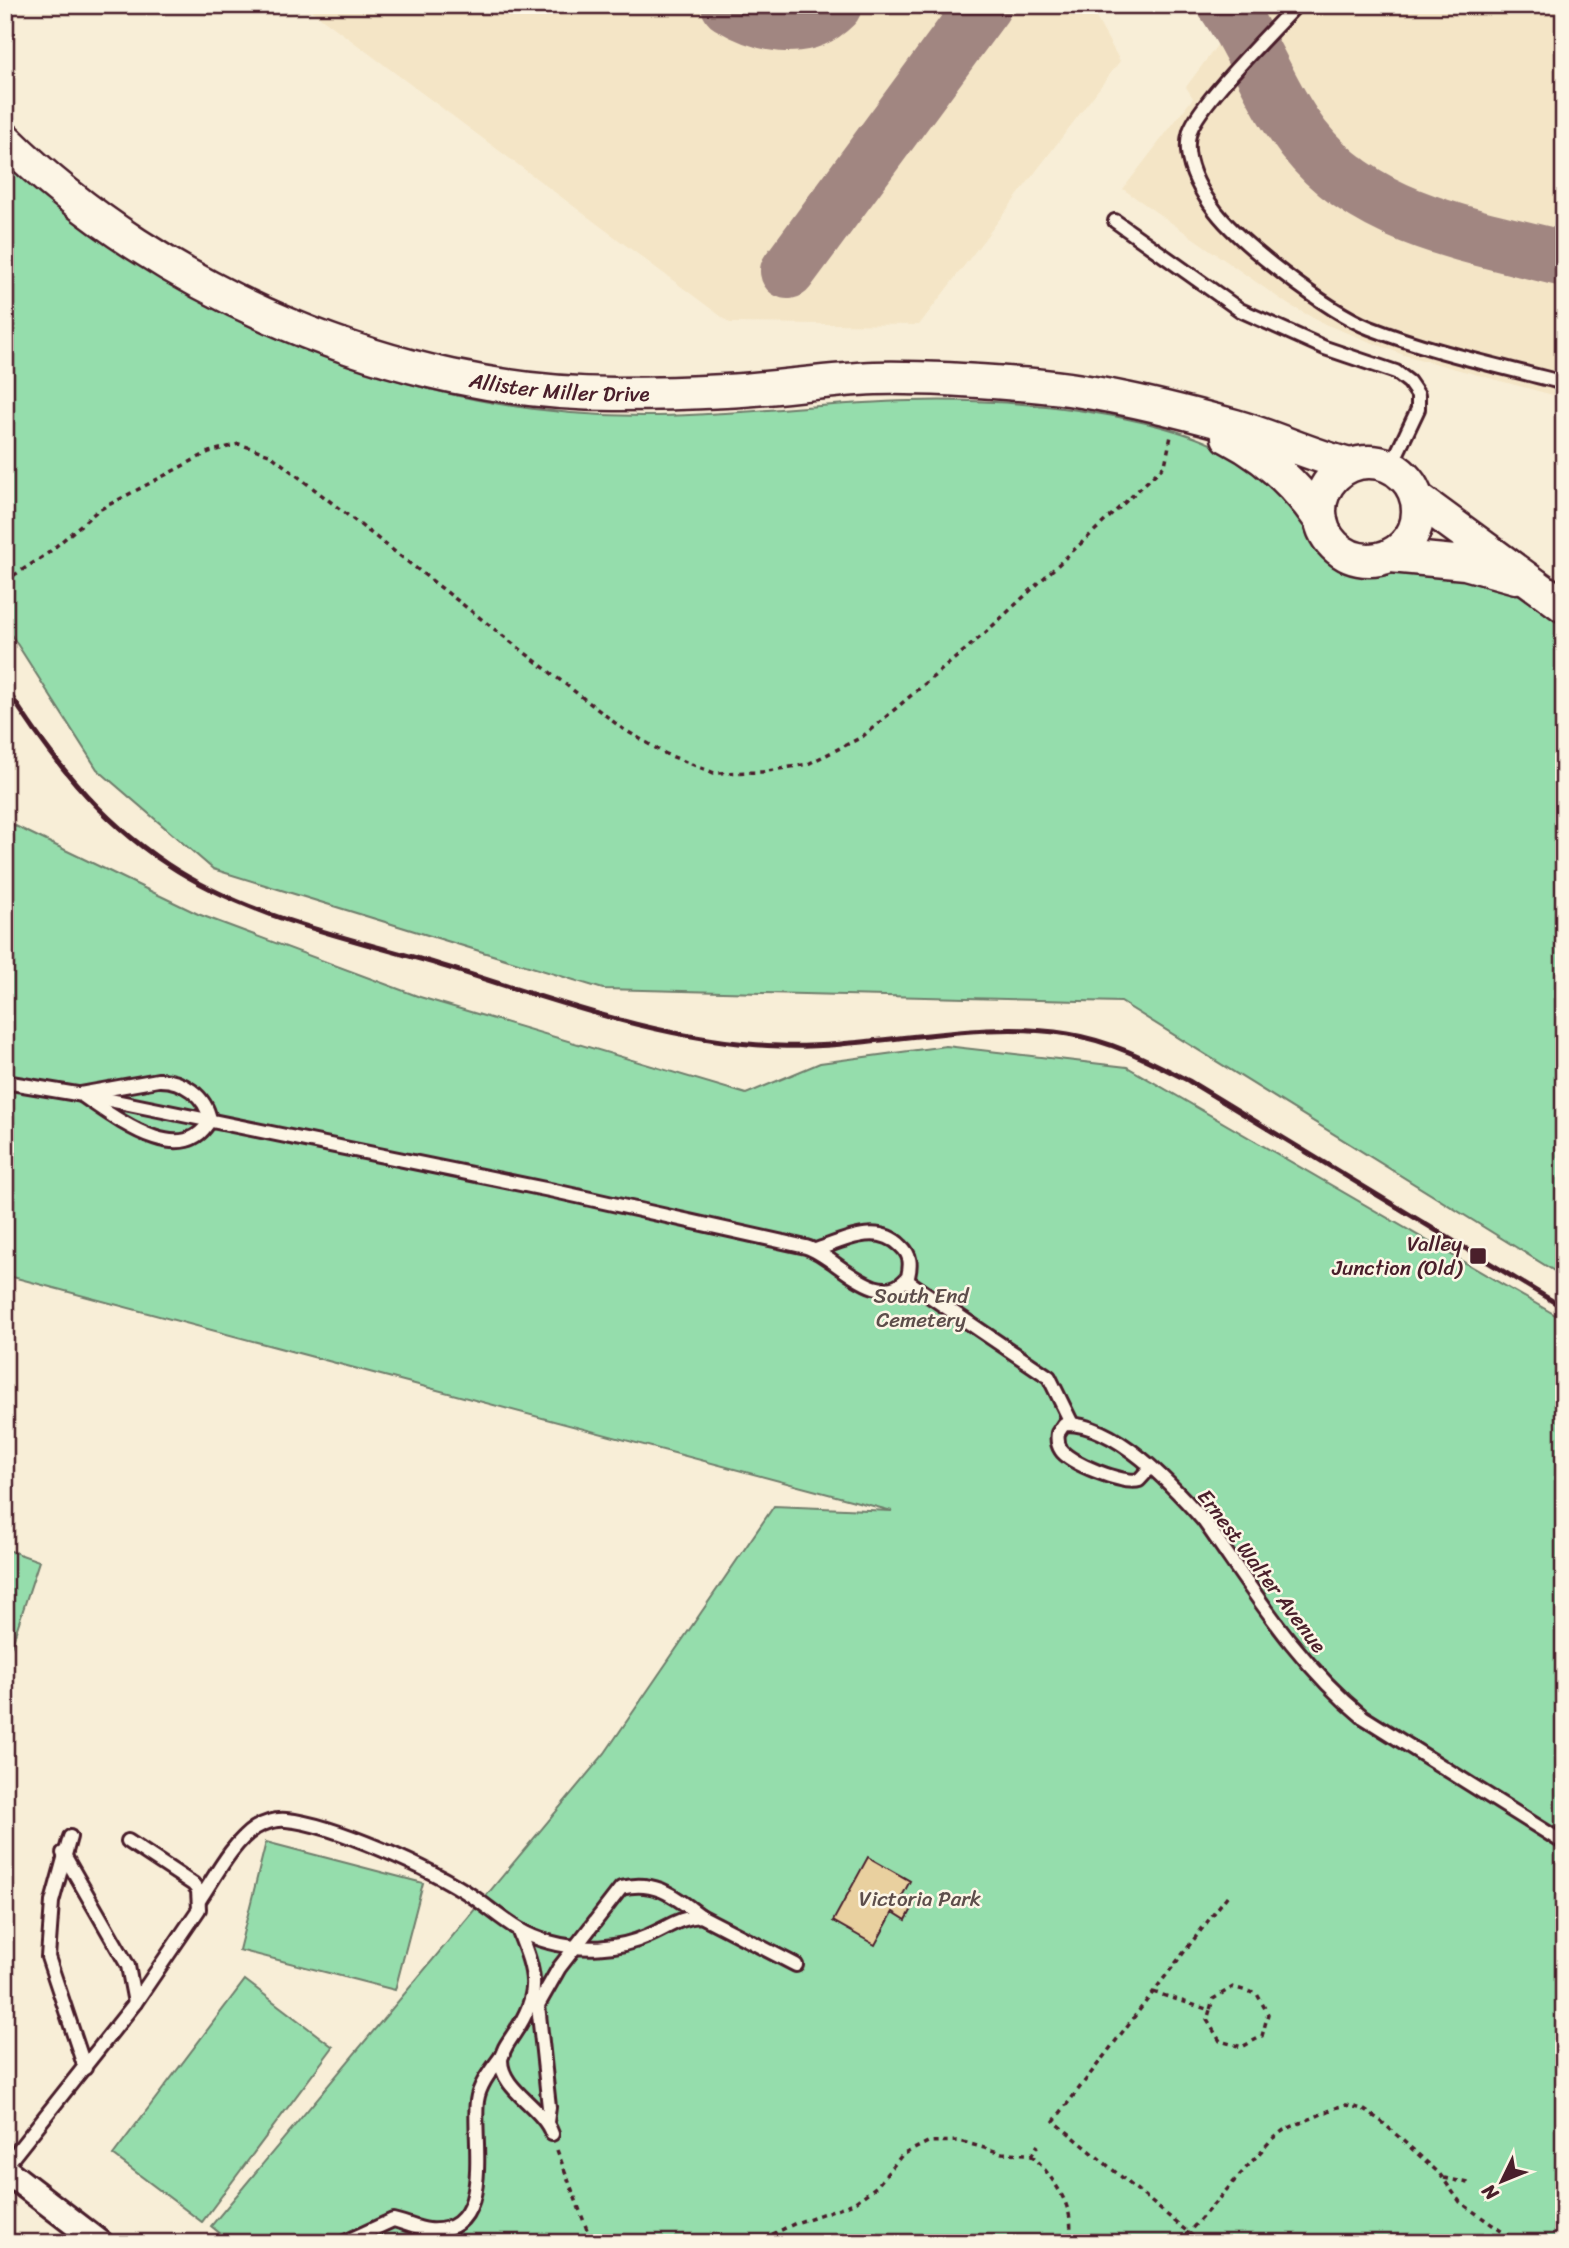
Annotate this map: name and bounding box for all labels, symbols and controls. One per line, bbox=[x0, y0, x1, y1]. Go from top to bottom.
street label: Allister Miller Drive bbox=[465, 361, 650, 413]
place label: Valley Junction (Old) bbox=[1331, 1225, 1464, 1287]
marker: Valley Junction (Old) bbox=[1468, 1246, 1488, 1266]
park label: South End Cemetery bbox=[874, 1277, 970, 1339]
street label: Ernest Walter Avenue bbox=[1187, 1480, 1337, 1662]
park label: Victoria Park bbox=[859, 1880, 981, 1918]
north arrow bbox=[1468, 2146, 1538, 2216]
text: N bbox=[1473, 2176, 1507, 2209]

